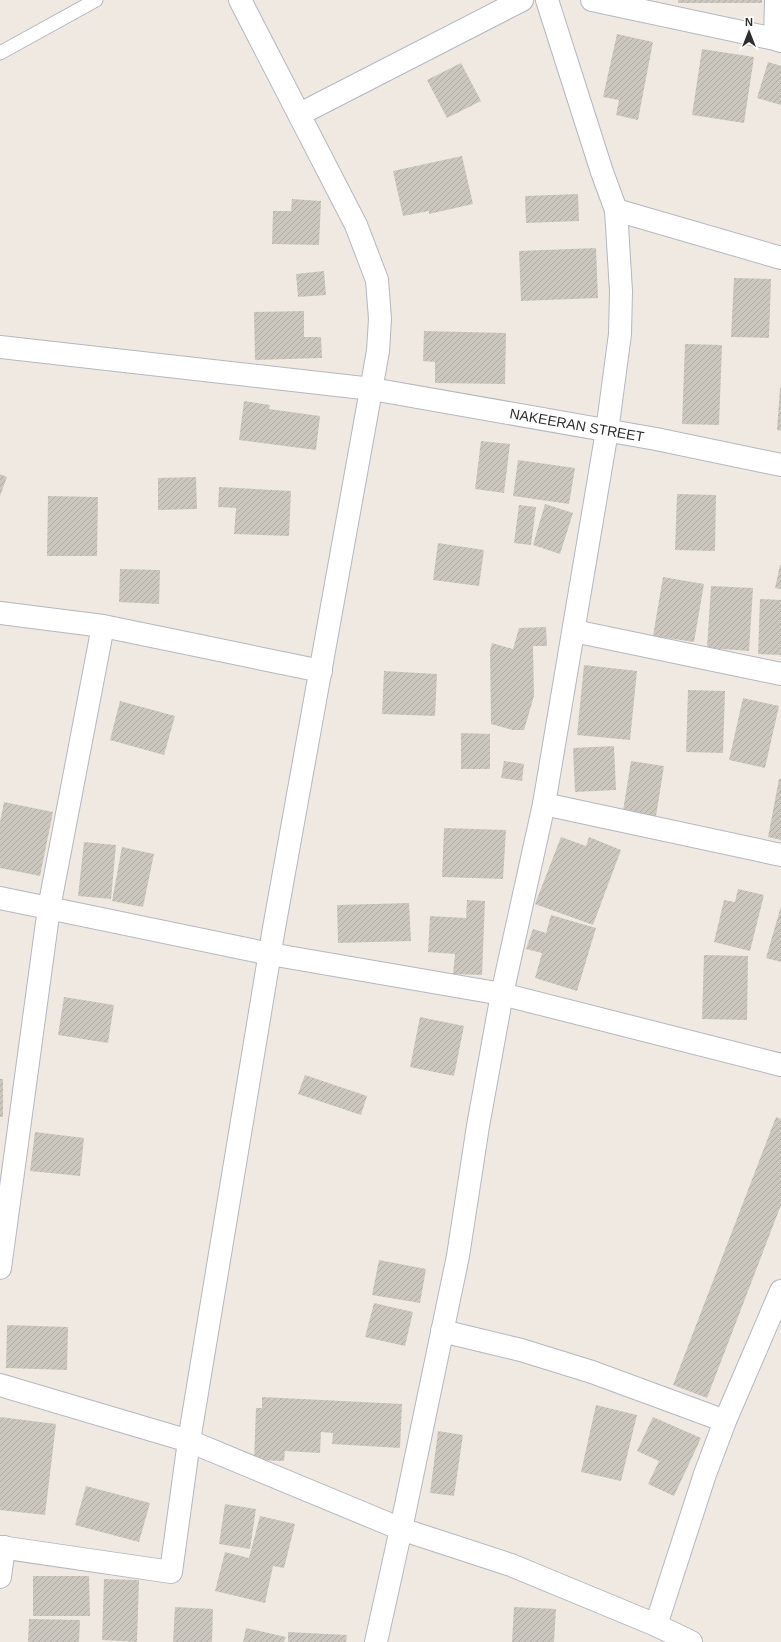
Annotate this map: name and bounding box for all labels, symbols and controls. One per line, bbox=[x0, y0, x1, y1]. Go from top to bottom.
north arrow bbox=[729, 12, 769, 52]
text: N bbox=[745, 16, 753, 28]
street label: NAKEERAN STREET bbox=[509, 405, 646, 445]

